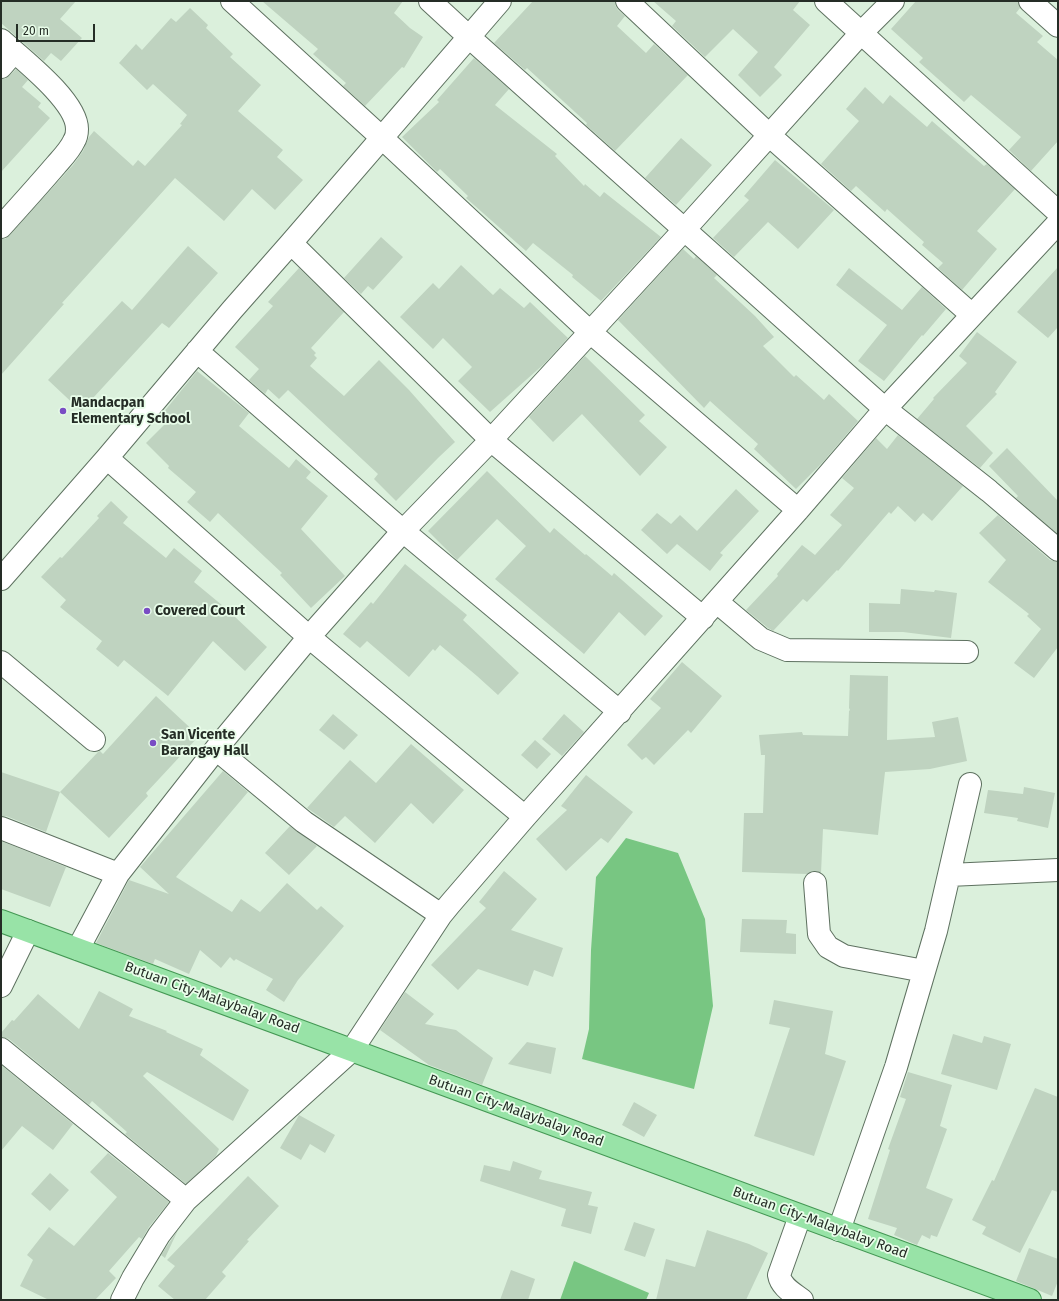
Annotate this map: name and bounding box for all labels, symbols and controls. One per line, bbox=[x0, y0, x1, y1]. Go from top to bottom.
scale bar bbox=[18, 16, 97, 42]
text: 20 m bbox=[23, 24, 49, 38]
place label: Mandacpan Elementary School bbox=[71, 395, 190, 428]
marker: Mandacpan Elementary School bbox=[58, 406, 68, 416]
place label: Covered Court bbox=[155, 603, 245, 619]
marker: Covered Court bbox=[142, 606, 152, 616]
place label: San Vicente Barangay Hall bbox=[161, 727, 249, 760]
marker: San Vicente Barangay Hall bbox=[148, 738, 158, 748]
street label: Butuan City-Malaybalay Road bbox=[122, 958, 302, 1038]
street label: Butuan City-Malaybalay Road bbox=[426, 1071, 606, 1151]
street label: Butuan City-Malaybalay Road bbox=[730, 1183, 910, 1263]

